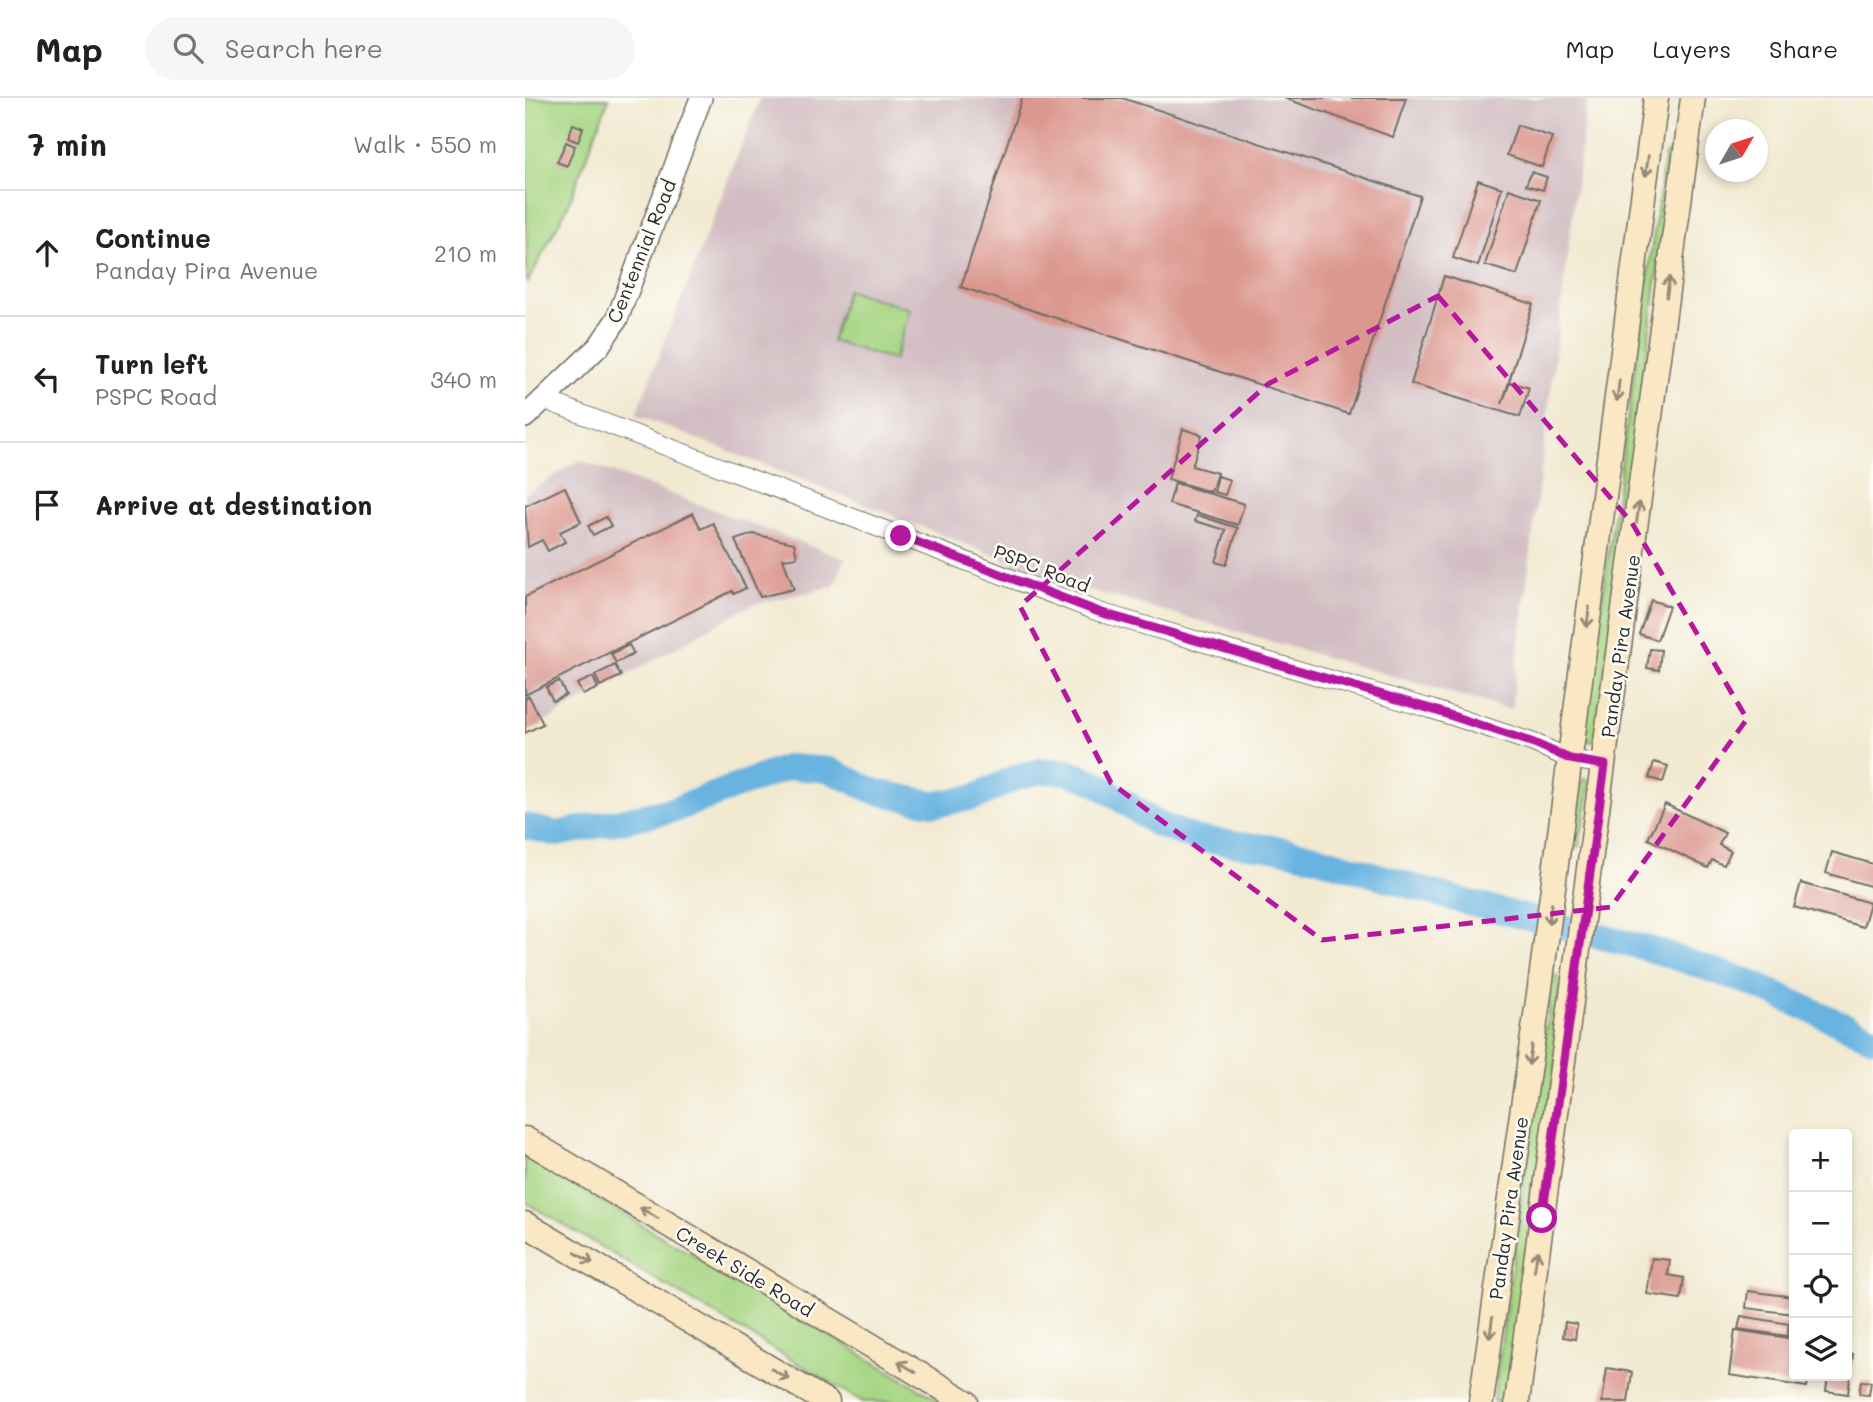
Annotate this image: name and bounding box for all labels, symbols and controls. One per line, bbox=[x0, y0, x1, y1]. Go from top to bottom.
search box bbox=[145, 17, 635, 80]
text: Map bbox=[35, 27, 103, 70]
icon: search bbox=[169, 29, 207, 67]
text: Search here bbox=[225, 31, 383, 65]
text: Map bbox=[1566, 33, 1614, 64]
text: Layers bbox=[1652, 33, 1731, 64]
text: Share bbox=[1769, 33, 1838, 64]
north arrow bbox=[1705, 119, 1768, 182]
text: 7 min bbox=[28, 124, 107, 164]
text: Walk · 550 m bbox=[353, 129, 497, 159]
one-way arrow bbox=[1641, 154, 1654, 177]
street label: Centennial Road bbox=[601, 175, 681, 327]
text: Continue bbox=[95, 221, 211, 255]
icon: ahead bbox=[28, 234, 66, 272]
text: 210 m bbox=[434, 238, 497, 268]
text: Panday Pira Avenue bbox=[95, 255, 318, 285]
one-way arrow bbox=[1662, 276, 1675, 298]
text: Turn left bbox=[95, 347, 208, 381]
icon: left bbox=[28, 360, 66, 398]
text: 340 m bbox=[430, 364, 497, 394]
one-way arrow bbox=[1611, 379, 1624, 402]
text: PSPC Road bbox=[95, 381, 217, 411]
icon: arrive bbox=[28, 486, 66, 524]
text: Arrive at destination bbox=[95, 488, 372, 522]
one-way arrow bbox=[1632, 501, 1645, 524]
route end bbox=[885, 520, 916, 551]
street label: PSPC Road bbox=[990, 538, 1094, 598]
street label: Panday Pira Avenue bbox=[1595, 553, 1645, 739]
one-way arrow bbox=[1582, 605, 1595, 628]
one-way arrow bbox=[1544, 903, 1557, 925]
one-way arrow bbox=[1524, 1043, 1537, 1065]
street label: Panday Pira Avenue bbox=[1483, 1115, 1533, 1301]
map controls bbox=[1789, 1129, 1852, 1381]
button: + bbox=[1789, 1129, 1852, 1192]
button: − bbox=[1789, 1192, 1852, 1255]
route start bbox=[1526, 1202, 1557, 1233]
one-way arrow bbox=[639, 1206, 659, 1220]
street label: Creek Side Road bbox=[671, 1220, 819, 1322]
one-way arrow bbox=[573, 1251, 593, 1265]
one-way arrow bbox=[1530, 1251, 1543, 1273]
button: locate bbox=[1789, 1255, 1852, 1318]
one-way arrow bbox=[1484, 1316, 1497, 1339]
button: layers bbox=[1789, 1318, 1852, 1381]
one-way arrow bbox=[898, 1360, 918, 1374]
one-way arrow bbox=[769, 1367, 789, 1381]

